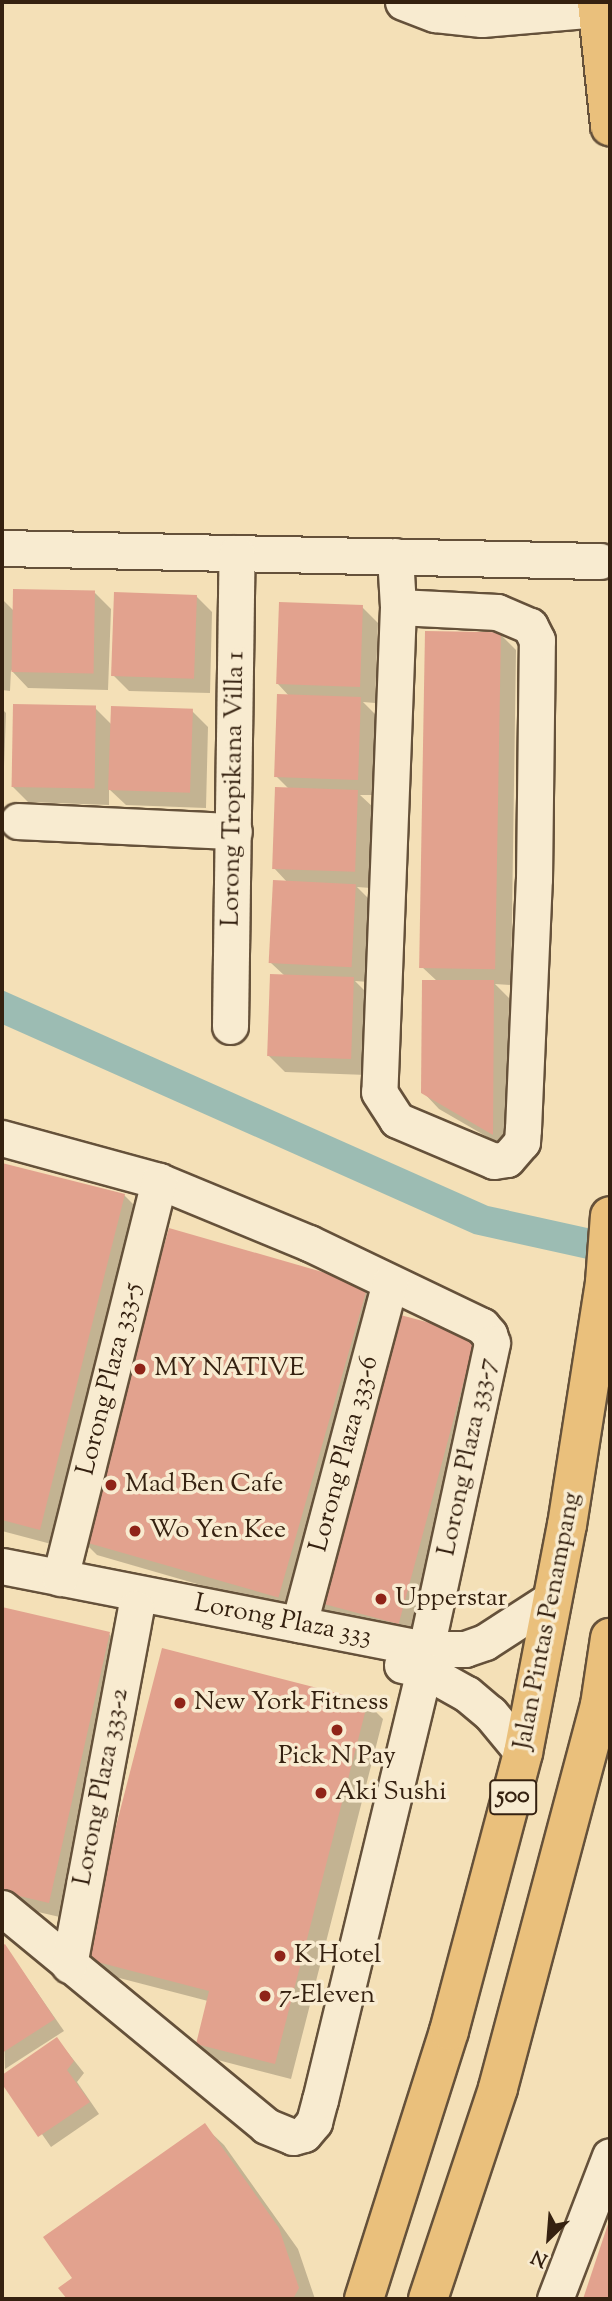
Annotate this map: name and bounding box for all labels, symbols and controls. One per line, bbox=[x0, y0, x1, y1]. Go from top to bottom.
street label: Lorong Tropikana Villa 1 bbox=[216, 651, 252, 927]
street label: Lorong Plaza 333-5 bbox=[71, 1279, 149, 1479]
place label: MY NATIVE bbox=[154, 1353, 305, 1385]
street label: Lorong Plaza 333-6 bbox=[304, 1353, 386, 1555]
street label: Lorong Plaza 333-7 bbox=[432, 1355, 504, 1559]
marker: MY NATIVE bbox=[132, 1361, 148, 1377]
place label: Mad Ben Cafe bbox=[125, 1469, 283, 1501]
marker: Mad Ben Cafe bbox=[103, 1477, 119, 1493]
street label: Jalan Pintas Penampang bbox=[508, 1490, 588, 1752]
place label: Wo Yen Kee bbox=[149, 1515, 286, 1547]
marker: Wo Yen Kee bbox=[127, 1523, 143, 1539]
place label: Upperstar bbox=[395, 1583, 507, 1615]
street label: Lorong Plaza 333 bbox=[192, 1589, 374, 1653]
marker: Upperstar bbox=[373, 1591, 389, 1607]
street label: Lorong Plaza 333-2 bbox=[68, 1686, 136, 1888]
place label: New York Fitness bbox=[194, 1687, 388, 1719]
marker: New York Fitness bbox=[172, 1695, 188, 1711]
marker: Pick N Pay bbox=[329, 1722, 345, 1738]
place label: Pick N Pay bbox=[278, 1741, 396, 1773]
place label: Aki Sushi bbox=[335, 1777, 447, 1809]
road number: 500 bbox=[489, 1777, 538, 1818]
marker: Aki Sushi bbox=[313, 1785, 329, 1801]
place label: K Hotel bbox=[294, 1940, 381, 1972]
marker: K Hotel bbox=[272, 1948, 288, 1964]
place label: 7-Eleven bbox=[279, 1980, 375, 2012]
marker: 7-Eleven bbox=[257, 1988, 273, 2004]
north arrow bbox=[514, 2203, 584, 2273]
text: N bbox=[527, 2242, 553, 2273]

